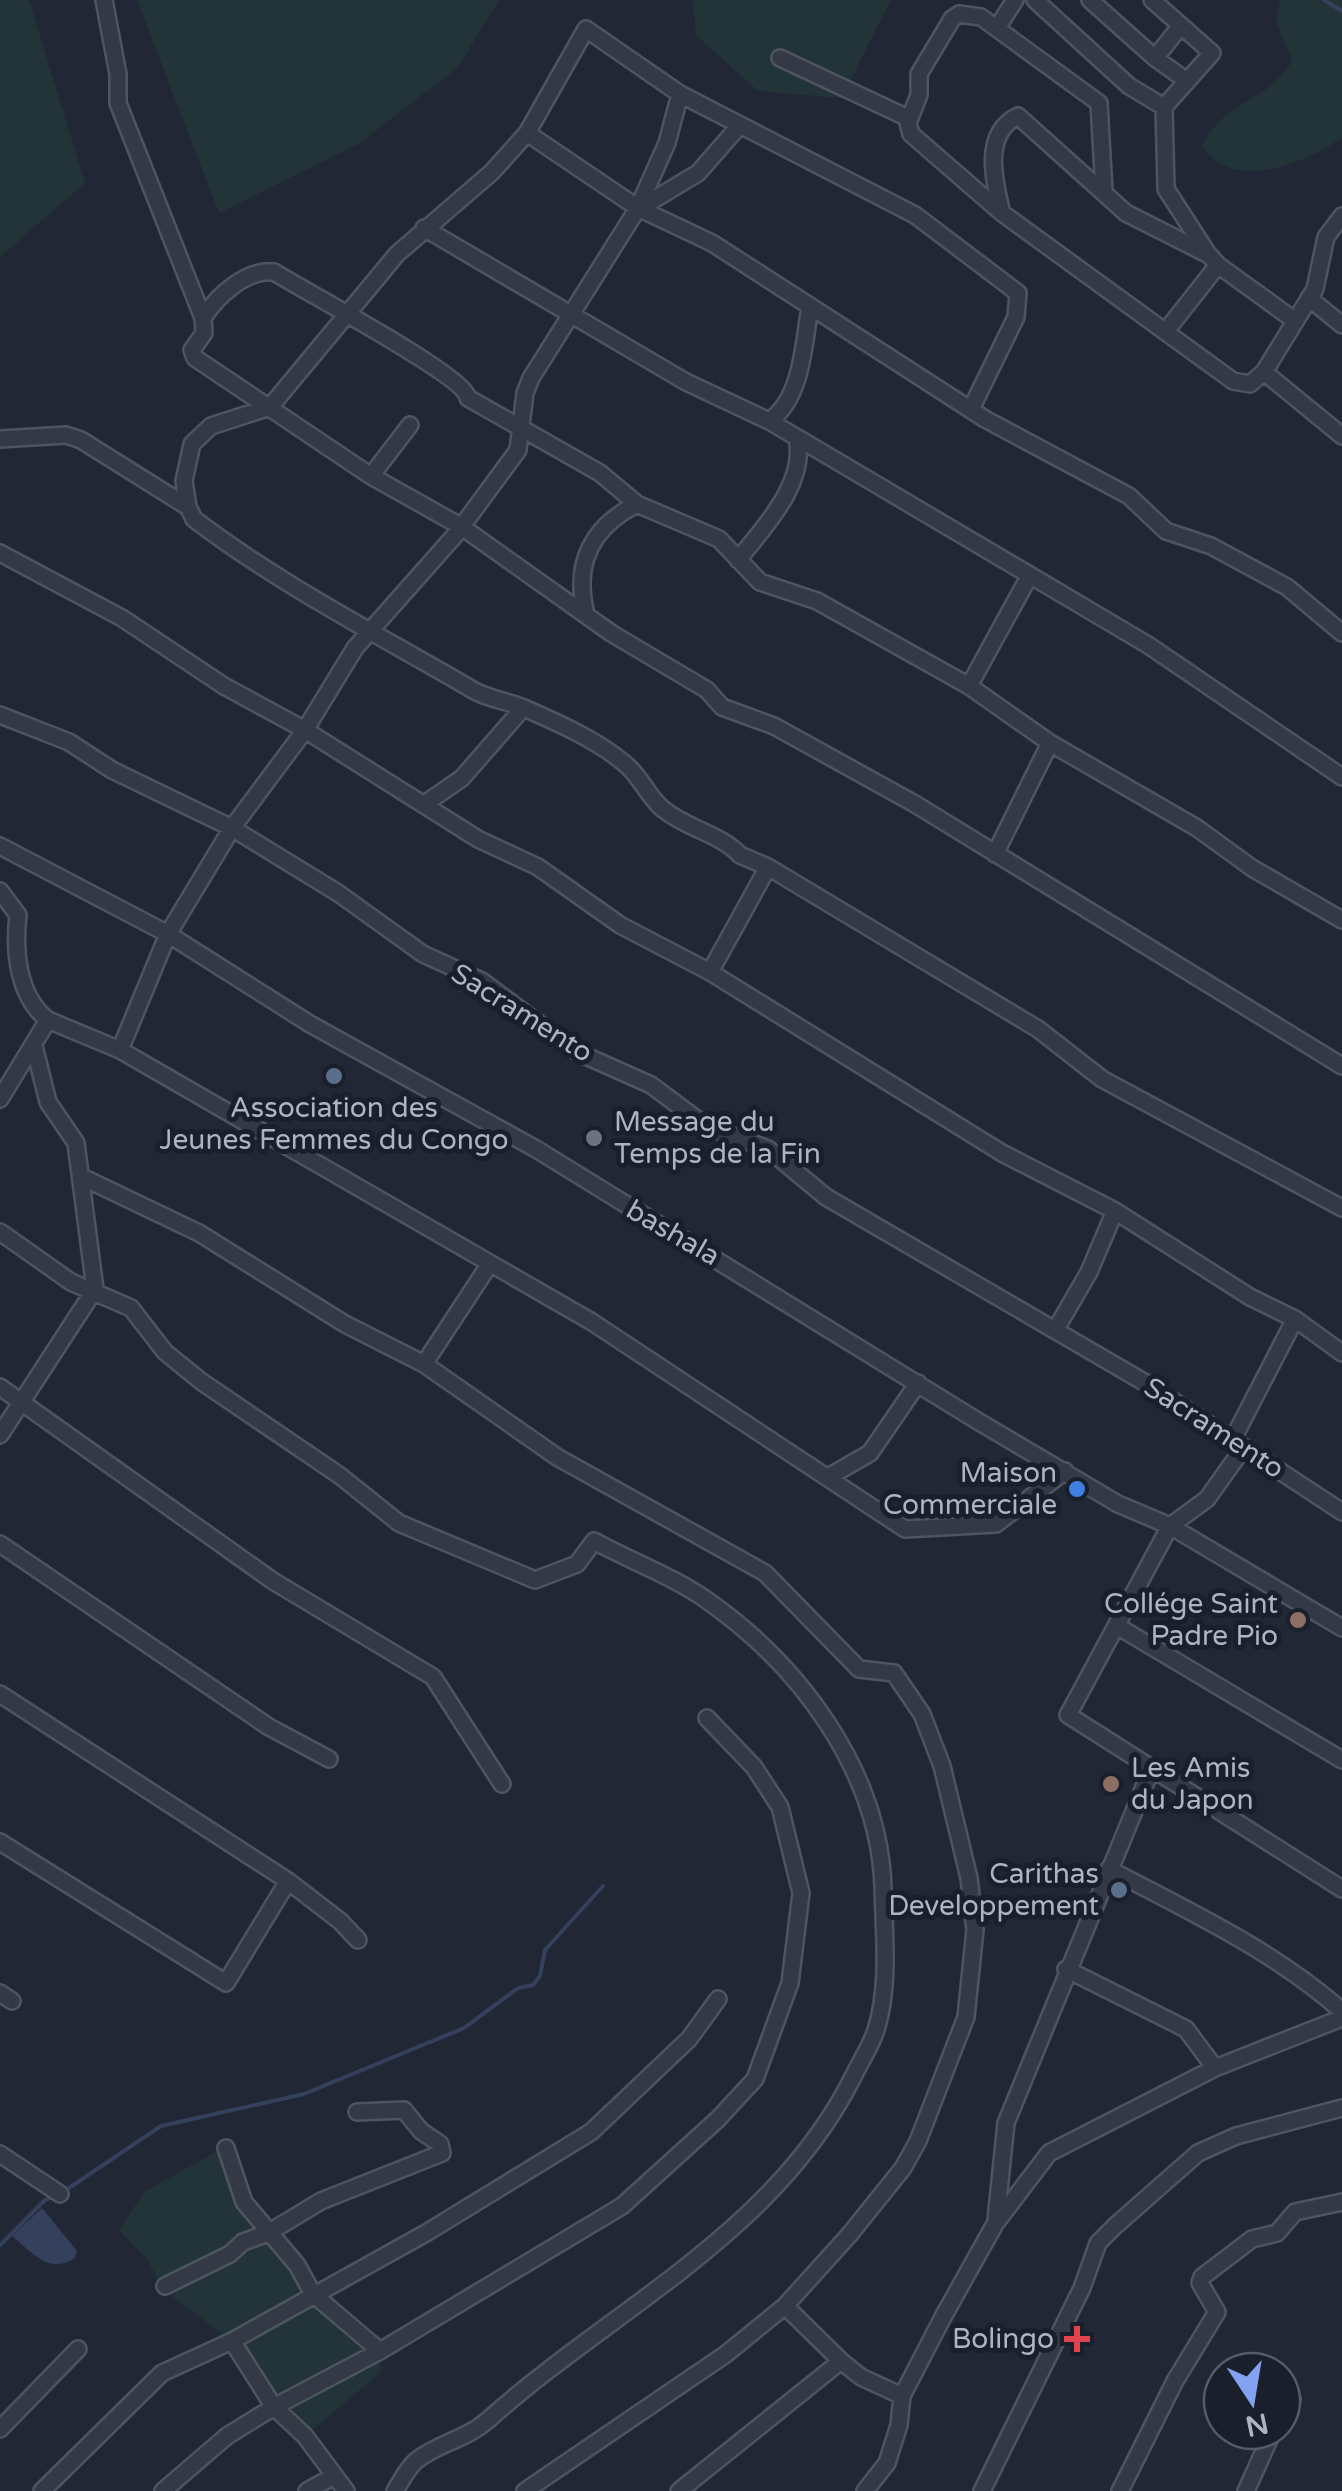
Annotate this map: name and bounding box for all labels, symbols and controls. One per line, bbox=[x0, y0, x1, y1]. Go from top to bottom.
street label: Sacramento bbox=[445, 956, 599, 1070]
marker: Association des Jeunes Femmes du Congo bbox=[323, 1065, 345, 1087]
place label: Association des Jeunes Femmes du Congo bbox=[159, 1091, 509, 1157]
place label: Message du Temps de la Fin bbox=[614, 1105, 821, 1171]
marker: Message du Temps de la Fin bbox=[583, 1127, 605, 1149]
street label: bashala bbox=[620, 1193, 726, 1273]
street label: Sacramento bbox=[1138, 1370, 1290, 1486]
place label: Maison Commerciale bbox=[883, 1456, 1057, 1522]
marker: Maison Commerciale bbox=[1066, 1478, 1088, 1500]
place label: Collége Saint Padre Pio bbox=[1104, 1587, 1278, 1653]
marker: Collége Saint Padre Pio bbox=[1287, 1609, 1309, 1631]
place label: Les Amis du Japon bbox=[1131, 1751, 1254, 1817]
marker: Les Amis du Japon bbox=[1100, 1773, 1122, 1795]
place label: Carithas Developpement bbox=[888, 1857, 1099, 1923]
marker: Carithas Developpement bbox=[1108, 1879, 1130, 1901]
place label: Bolingo bbox=[952, 2322, 1054, 2356]
marker: Bolingo bbox=[1064, 2326, 1090, 2352]
north arrow bbox=[1202, 2351, 1302, 2451]
text: N bbox=[1242, 2406, 1272, 2443]

